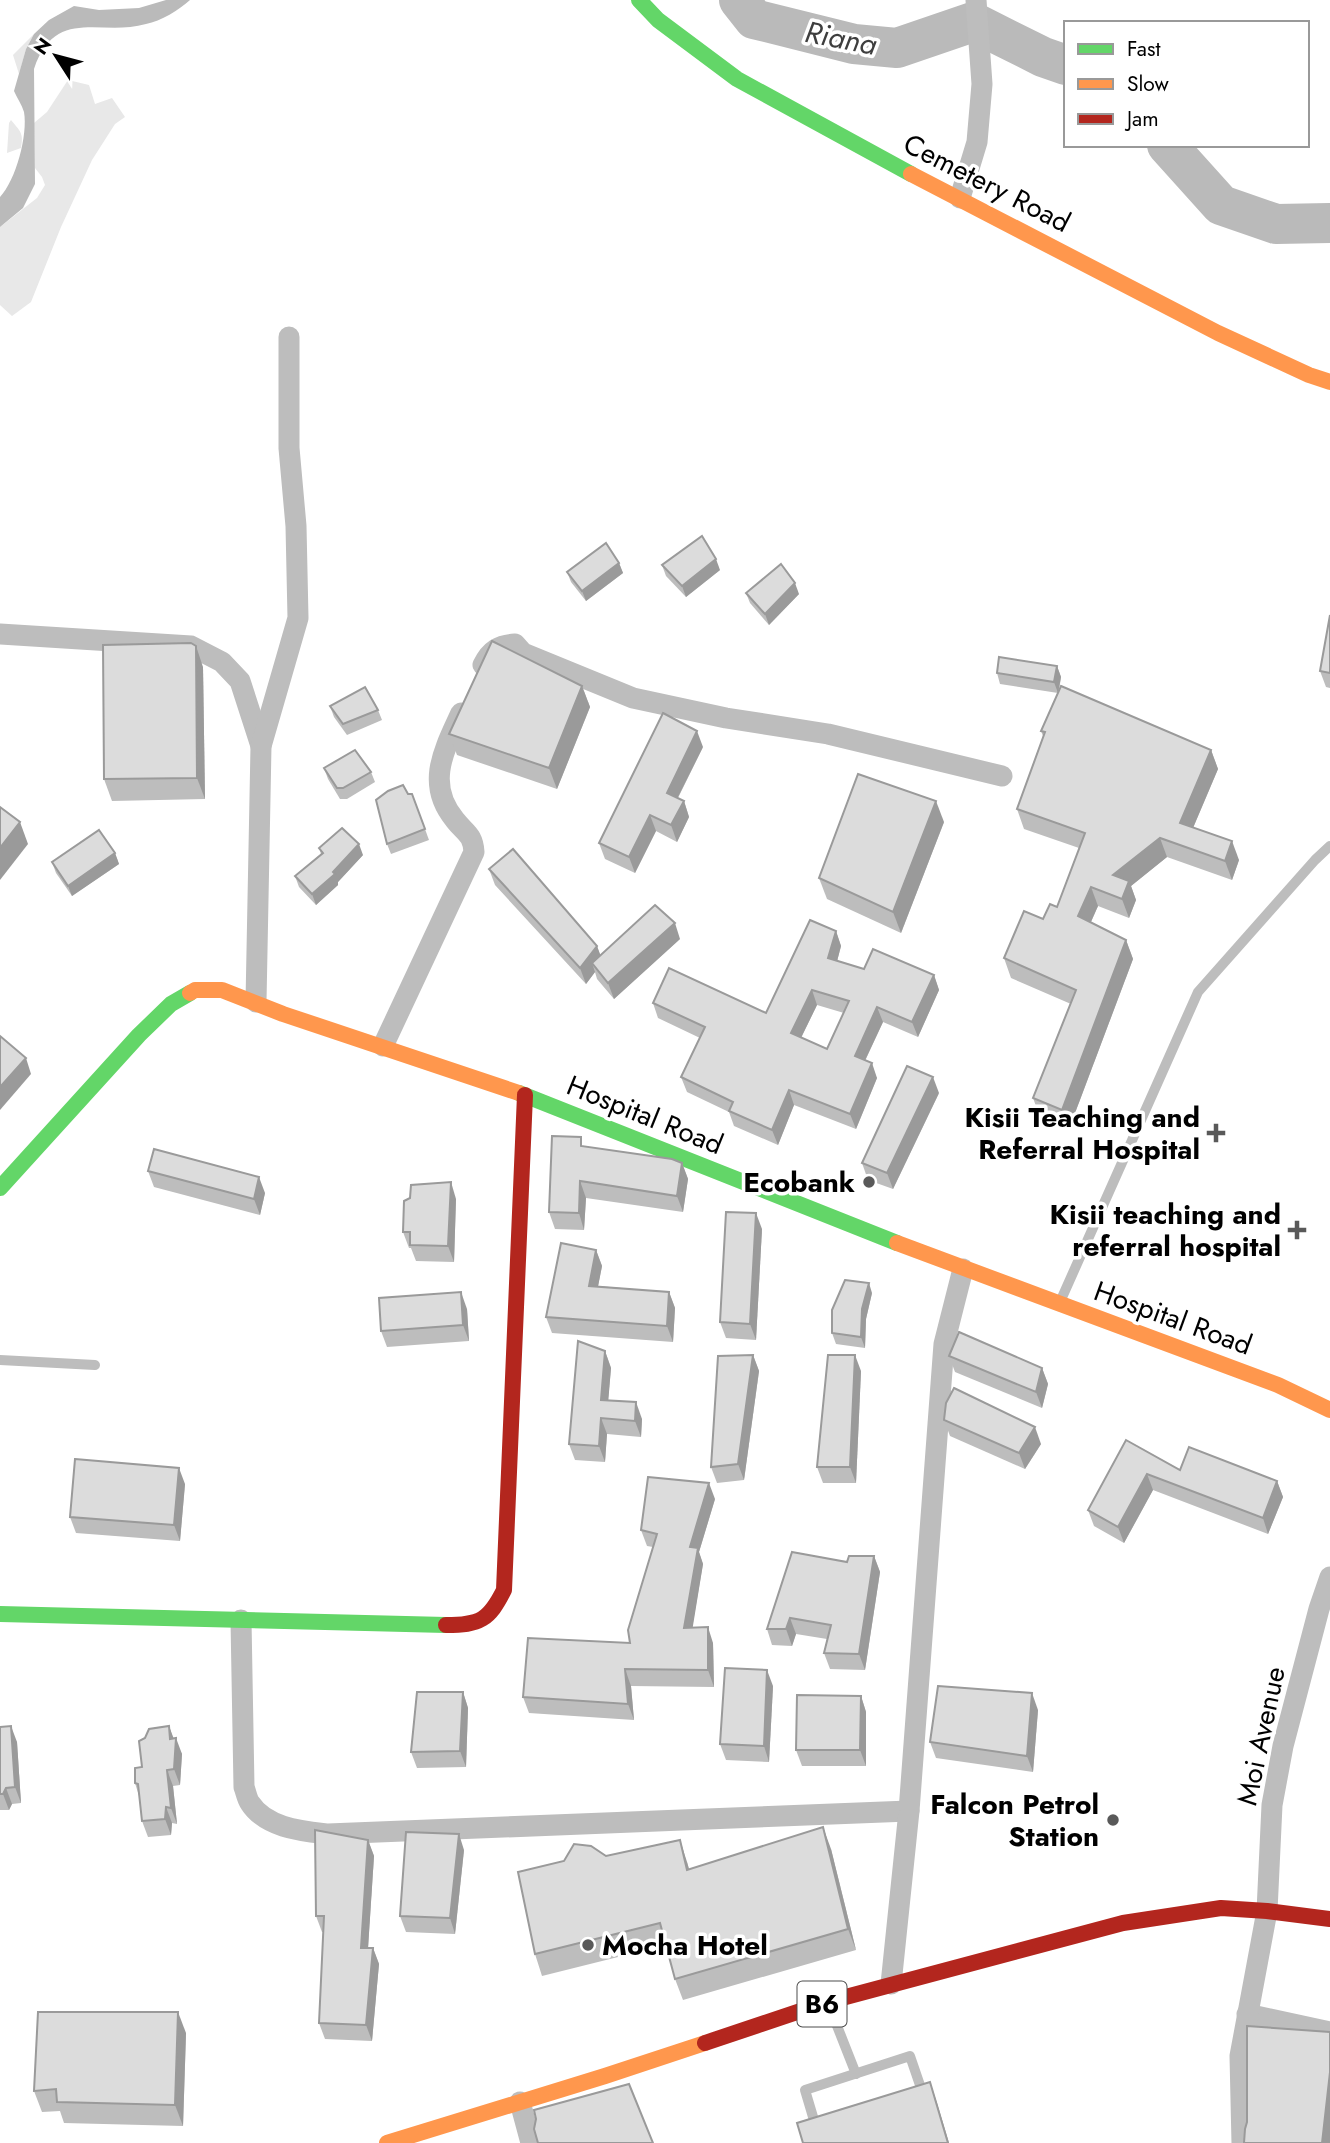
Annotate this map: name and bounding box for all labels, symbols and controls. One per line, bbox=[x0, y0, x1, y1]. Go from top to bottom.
water label: Riana bbox=[801, 10, 881, 66]
north arrow bbox=[21, 21, 91, 91]
legend bbox=[1064, 21, 1309, 147]
text: N bbox=[27, 32, 58, 60]
text: Fast bbox=[1127, 34, 1160, 64]
text: Slow bbox=[1127, 69, 1169, 99]
text: Jam bbox=[1124, 104, 1159, 134]
street label: Cemetery Road bbox=[896, 123, 1078, 243]
street label: Hospital Road bbox=[561, 1065, 729, 1165]
place label: Kisii Teaching and Referral Hospital bbox=[964, 1097, 1200, 1170]
marker: Kisii Teaching and Referral Hospital bbox=[1206, 1123, 1226, 1143]
place label: Ecobank bbox=[743, 1162, 855, 1203]
marker: Ecobank bbox=[861, 1174, 877, 1190]
place label: Kisii teaching and referral hospital bbox=[1049, 1194, 1281, 1267]
marker: Kisii teaching and referral hospital bbox=[1287, 1220, 1307, 1240]
street label: Hospital Road bbox=[1088, 1270, 1258, 1366]
street label: Moi Avenue bbox=[1226, 1663, 1296, 1809]
place label: Falcon Petrol Station bbox=[930, 1784, 1099, 1857]
marker: Falcon Petrol Station bbox=[1105, 1812, 1121, 1828]
place label: Mocha Hotel bbox=[602, 1925, 768, 1966]
marker: Mocha Hotel bbox=[580, 1937, 596, 1953]
road number: B6 bbox=[798, 1982, 846, 2026]

